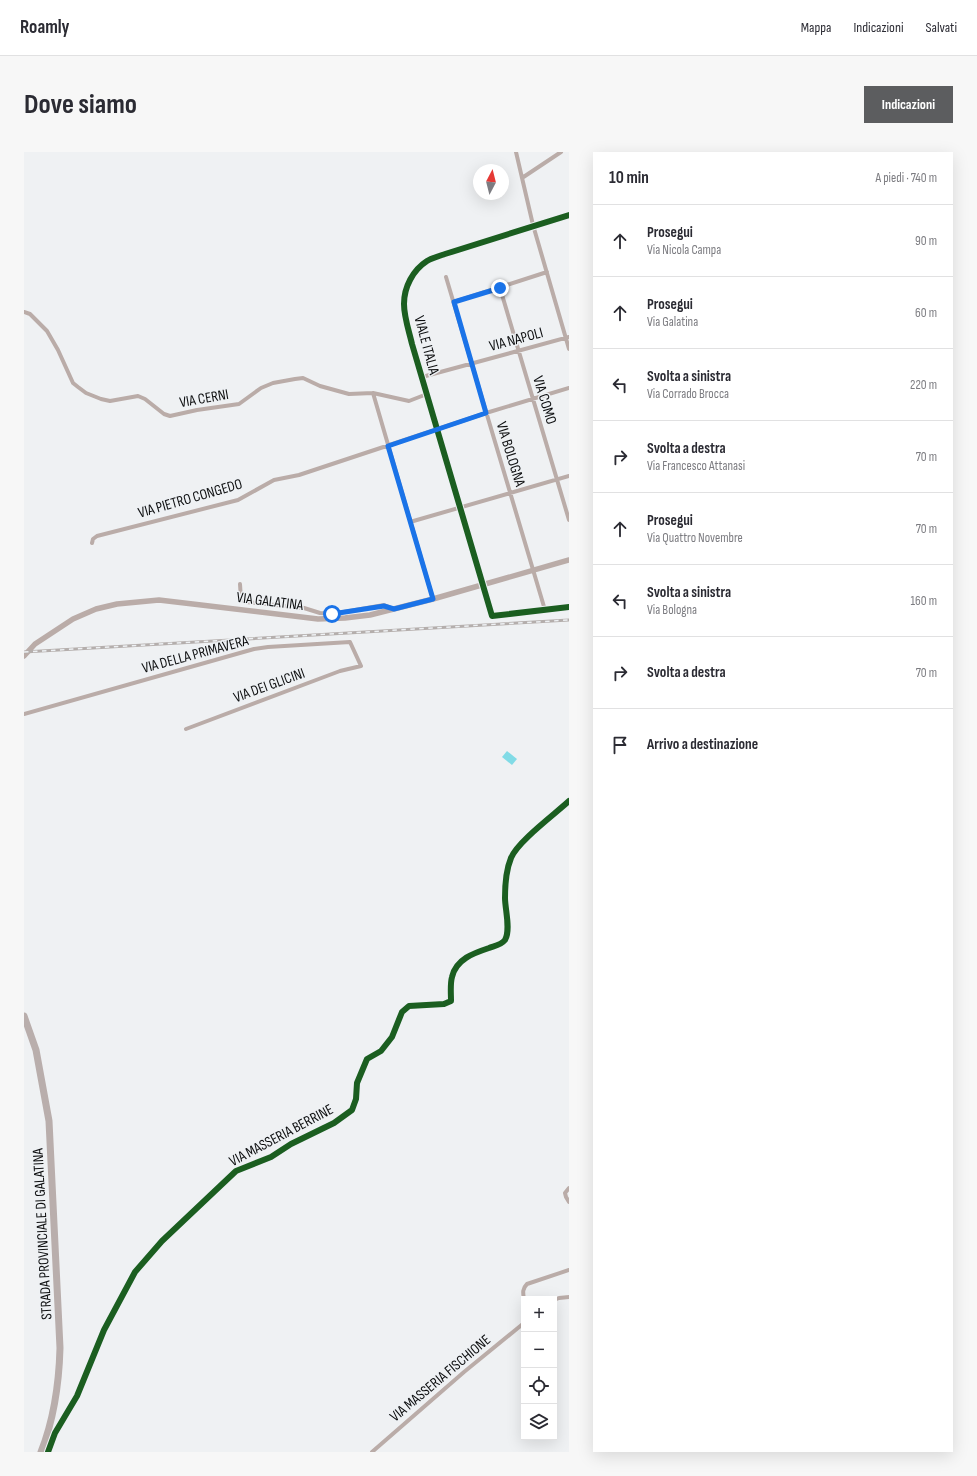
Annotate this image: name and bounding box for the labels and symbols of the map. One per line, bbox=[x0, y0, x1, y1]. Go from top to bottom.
north arrow bbox=[473, 164, 509, 200]
route end bbox=[491, 279, 509, 297]
street label: VIALE ITALIA bbox=[410, 314, 444, 377]
street label: VIA NAPOLI bbox=[487, 323, 545, 356]
street label: VIA COMO bbox=[528, 374, 561, 427]
street label: VIA CERNI bbox=[178, 385, 230, 412]
street label: VIA BOLOGNA bbox=[492, 419, 530, 489]
street label: VIA PIETRO CONGEDO bbox=[136, 475, 244, 522]
street label: VIA GALATINA bbox=[235, 588, 305, 615]
route start bbox=[323, 605, 341, 623]
street label: VIA DELLA PRIMAVERA bbox=[140, 631, 251, 678]
street label: VIA DEI GLICINI bbox=[231, 664, 307, 707]
street label: VIA MASSERIA BERRINE bbox=[226, 1100, 336, 1171]
street label: STRADA PROVINCIALE DI GALATINA bbox=[28, 1147, 56, 1320]
street label: VIA MASSERIA FISCHIONE bbox=[386, 1331, 495, 1426]

